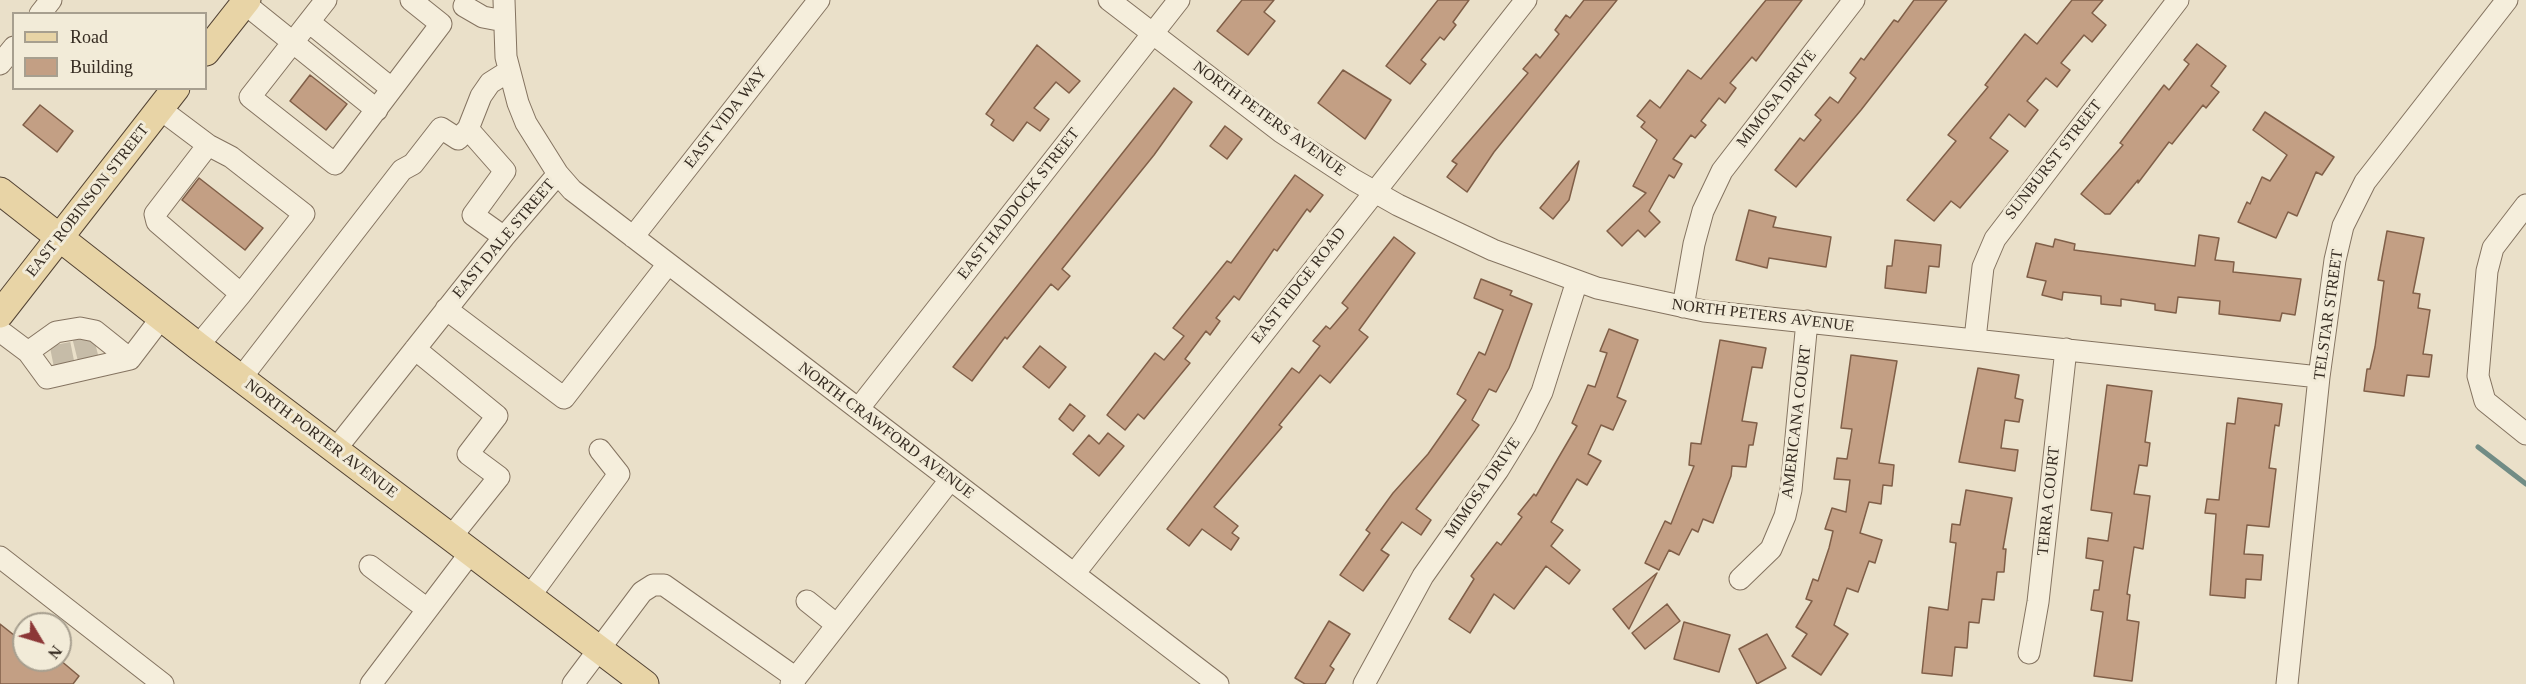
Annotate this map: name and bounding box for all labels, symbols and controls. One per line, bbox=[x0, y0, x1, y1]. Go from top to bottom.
legend bbox=[12, 12, 207, 90]
text: Road bbox=[70, 27, 108, 47]
street label: MIMOSA DRIVE bbox=[1733, 46, 1821, 152]
text: Building bbox=[70, 57, 133, 77]
street label: NORTH PETERS AVENUE bbox=[1189, 57, 1349, 181]
street label: EAST VIDA WAY bbox=[681, 64, 771, 172]
street label: SUNBURST STREET bbox=[2001, 96, 2107, 224]
street label: EAST ROBINSON STREET bbox=[22, 121, 154, 281]
street label: EAST HADDOCK STREET bbox=[954, 125, 1084, 283]
street label: EAST DALE STREET bbox=[449, 176, 559, 302]
street label: EAST RIDGE ROAD bbox=[1248, 224, 1350, 348]
street label: TELSTAR STREET bbox=[2310, 249, 2348, 381]
street label: NORTH PETERS AVENUE bbox=[1671, 295, 1855, 337]
street label: AMERICANA COURT bbox=[1778, 344, 1816, 500]
street label: NORTH CRAWFORD AVENUE bbox=[794, 359, 978, 503]
street label: NORTH PORTER AVENUE bbox=[241, 375, 401, 503]
street label: MIMOSA DRIVE bbox=[1441, 434, 1525, 542]
street label: TERRA COURT bbox=[2034, 445, 2064, 557]
north arrow bbox=[12, 612, 72, 672]
text: N bbox=[45, 642, 65, 662]

